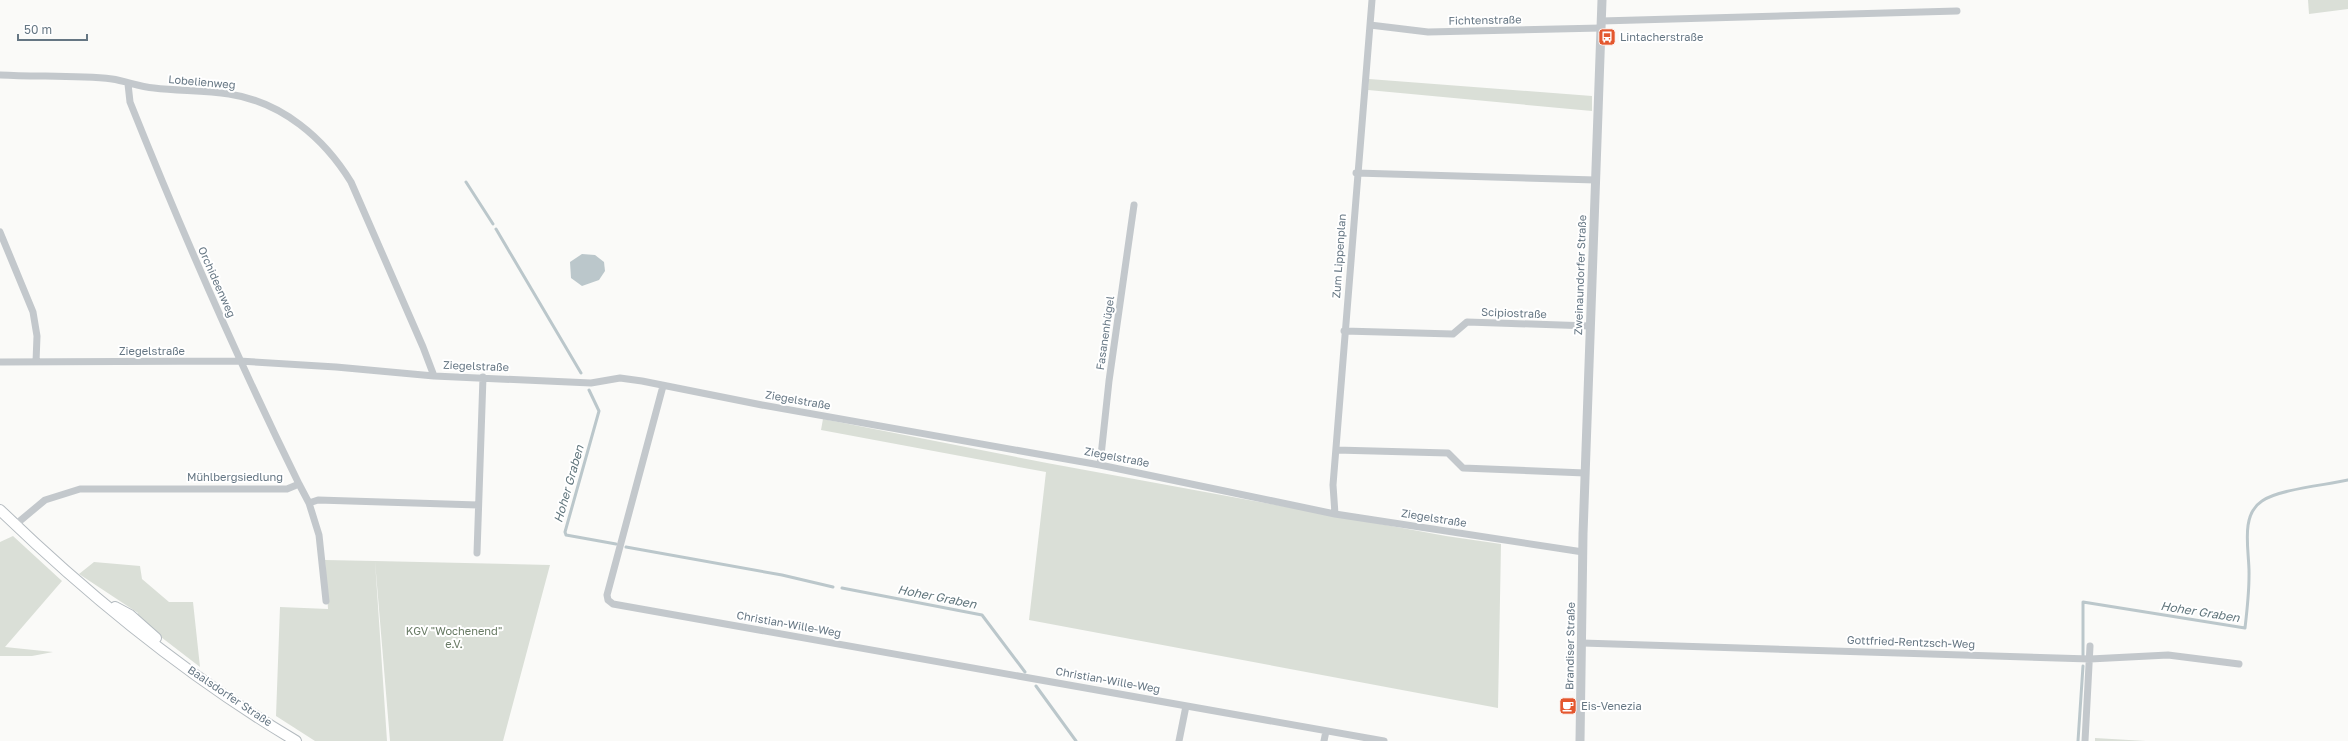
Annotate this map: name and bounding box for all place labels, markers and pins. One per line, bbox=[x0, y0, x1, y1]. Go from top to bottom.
bus stop icon: Lintacherstraße bbox=[1597, 27, 1617, 47]
place label: Lintacherstraße bbox=[1620, 30, 1703, 43]
cafe icon: Eis-Venezia bbox=[1558, 696, 1578, 716]
place label: Eis-Venezia bbox=[1581, 699, 1642, 712]

